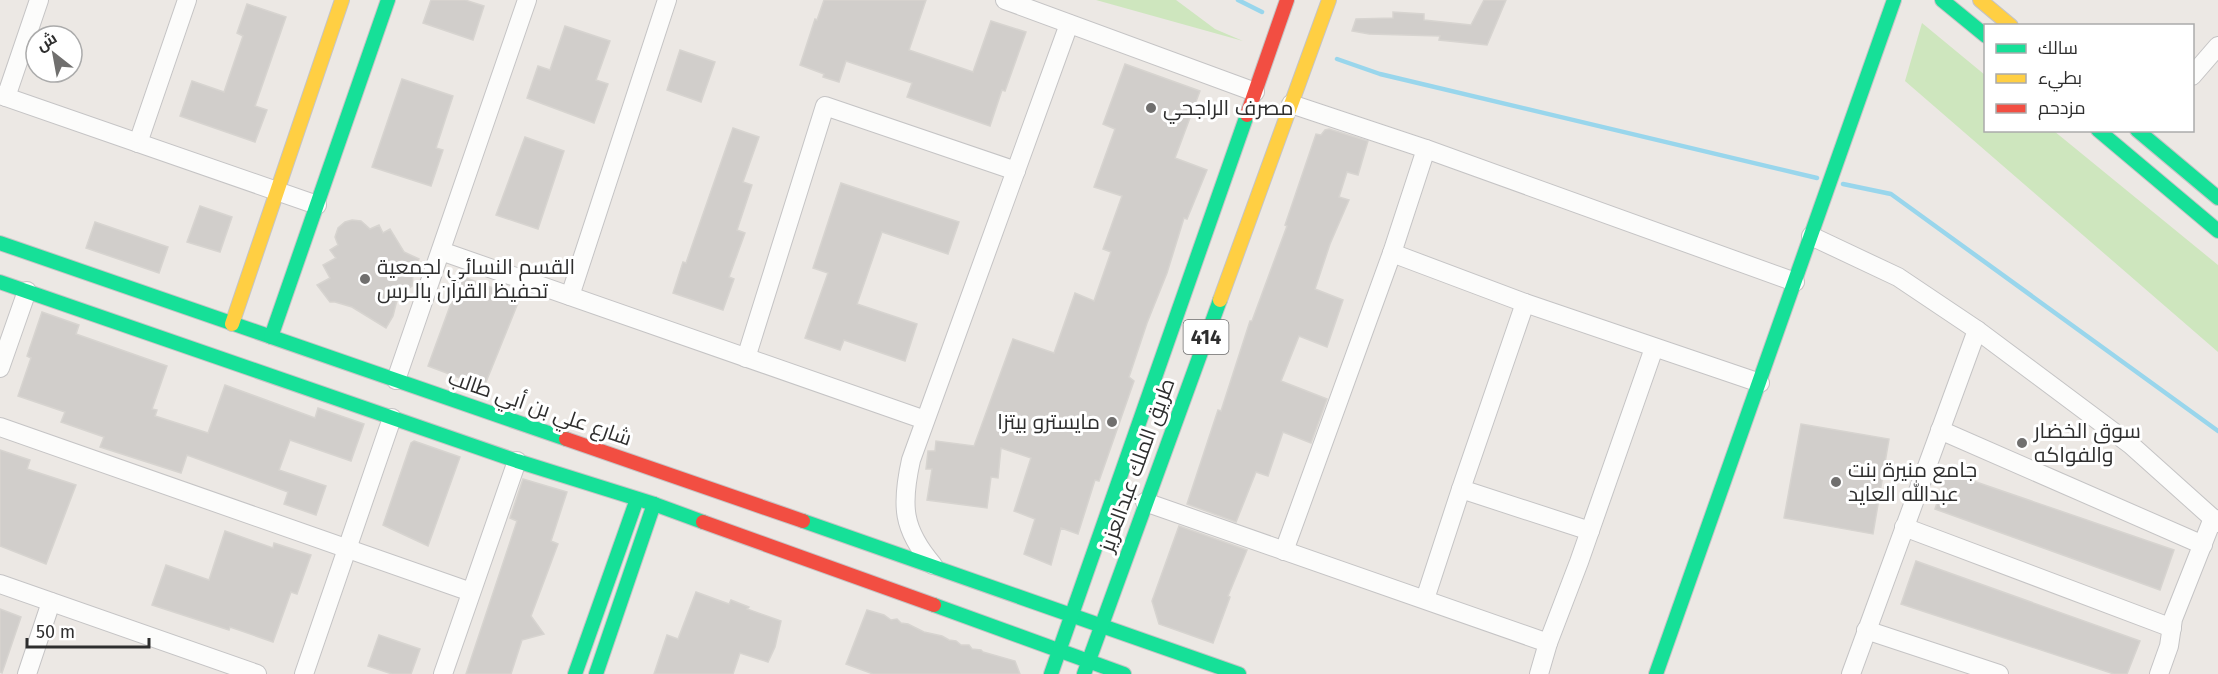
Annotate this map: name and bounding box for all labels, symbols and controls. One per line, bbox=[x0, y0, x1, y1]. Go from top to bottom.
north arrow bbox=[24, 24, 84, 84]
legend bbox=[1984, 24, 2194, 132]
text: ش bbox=[33, 28, 60, 55]
text: سالك bbox=[2038, 37, 2078, 59]
text: بطيء bbox=[2038, 67, 2082, 92]
place label: مصرف الراجحي bbox=[1163, 95, 1294, 124]
text: مزدحم bbox=[2038, 97, 2086, 120]
marker: مصرف الراجحي bbox=[1144, 101, 1158, 115]
place label: القسم النسائي لجمعية تحفيظ القرآن بالـرس bbox=[377, 254, 575, 304]
marker: القسم النسائي لجمعية تحفيظ القرآن بالـرس bbox=[358, 272, 372, 286]
road number: 414 bbox=[1184, 320, 1228, 354]
street label: شارع علي بن أبي طالب bbox=[444, 364, 635, 454]
street label: طريق الملك عبدالعزيز bbox=[1093, 375, 1180, 556]
place label: مايسترو بيتزا bbox=[997, 409, 1100, 435]
marker: مايسترو بيتزا bbox=[1105, 415, 1119, 429]
place label: سوق الخضار والفواكه bbox=[2033, 418, 2141, 468]
marker: سوق الخضار والفواكه bbox=[2015, 436, 2029, 450]
place label: جامع منيرة بنت عبدالله العايد bbox=[1848, 457, 1977, 507]
marker: جامع منيرة بنت عبدالله العايد bbox=[1829, 475, 1843, 489]
scale bar bbox=[27, 611, 148, 649]
text: 50 m bbox=[36, 621, 75, 643]

